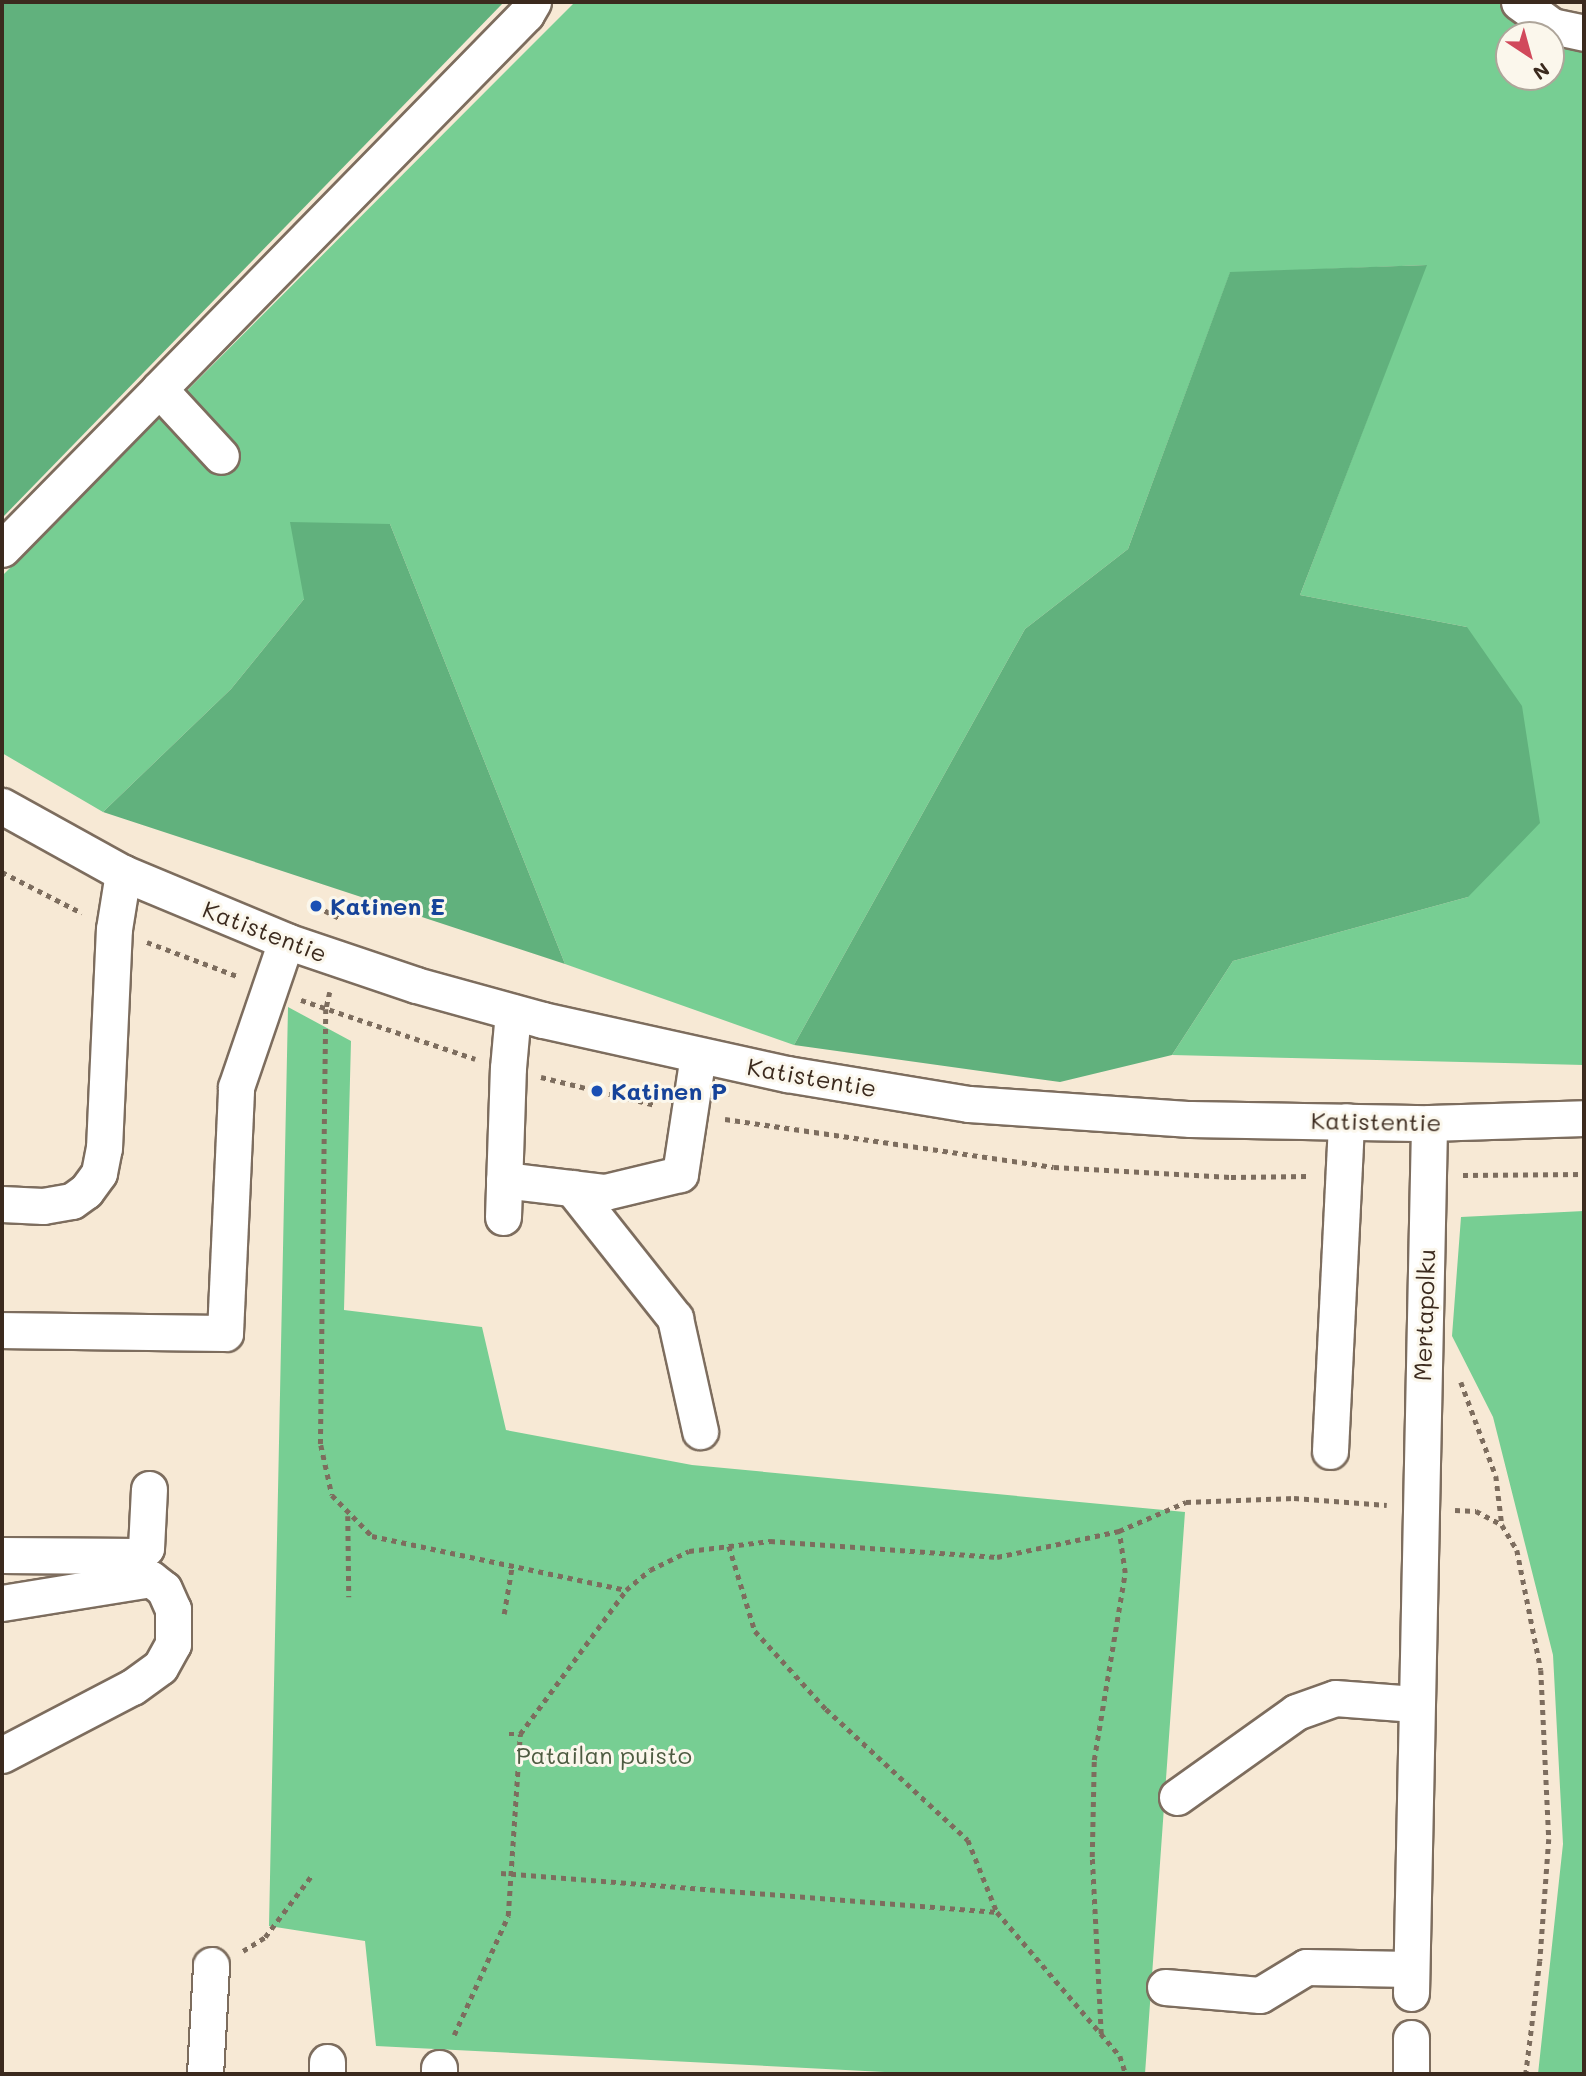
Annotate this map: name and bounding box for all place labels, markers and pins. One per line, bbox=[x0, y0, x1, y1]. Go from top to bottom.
place label: Katinen E bbox=[330, 892, 445, 920]
marker: Katinen E bbox=[308, 898, 324, 914]
place label: Katinen P bbox=[611, 1077, 727, 1105]
marker: Katinen P bbox=[589, 1083, 605, 1099]

